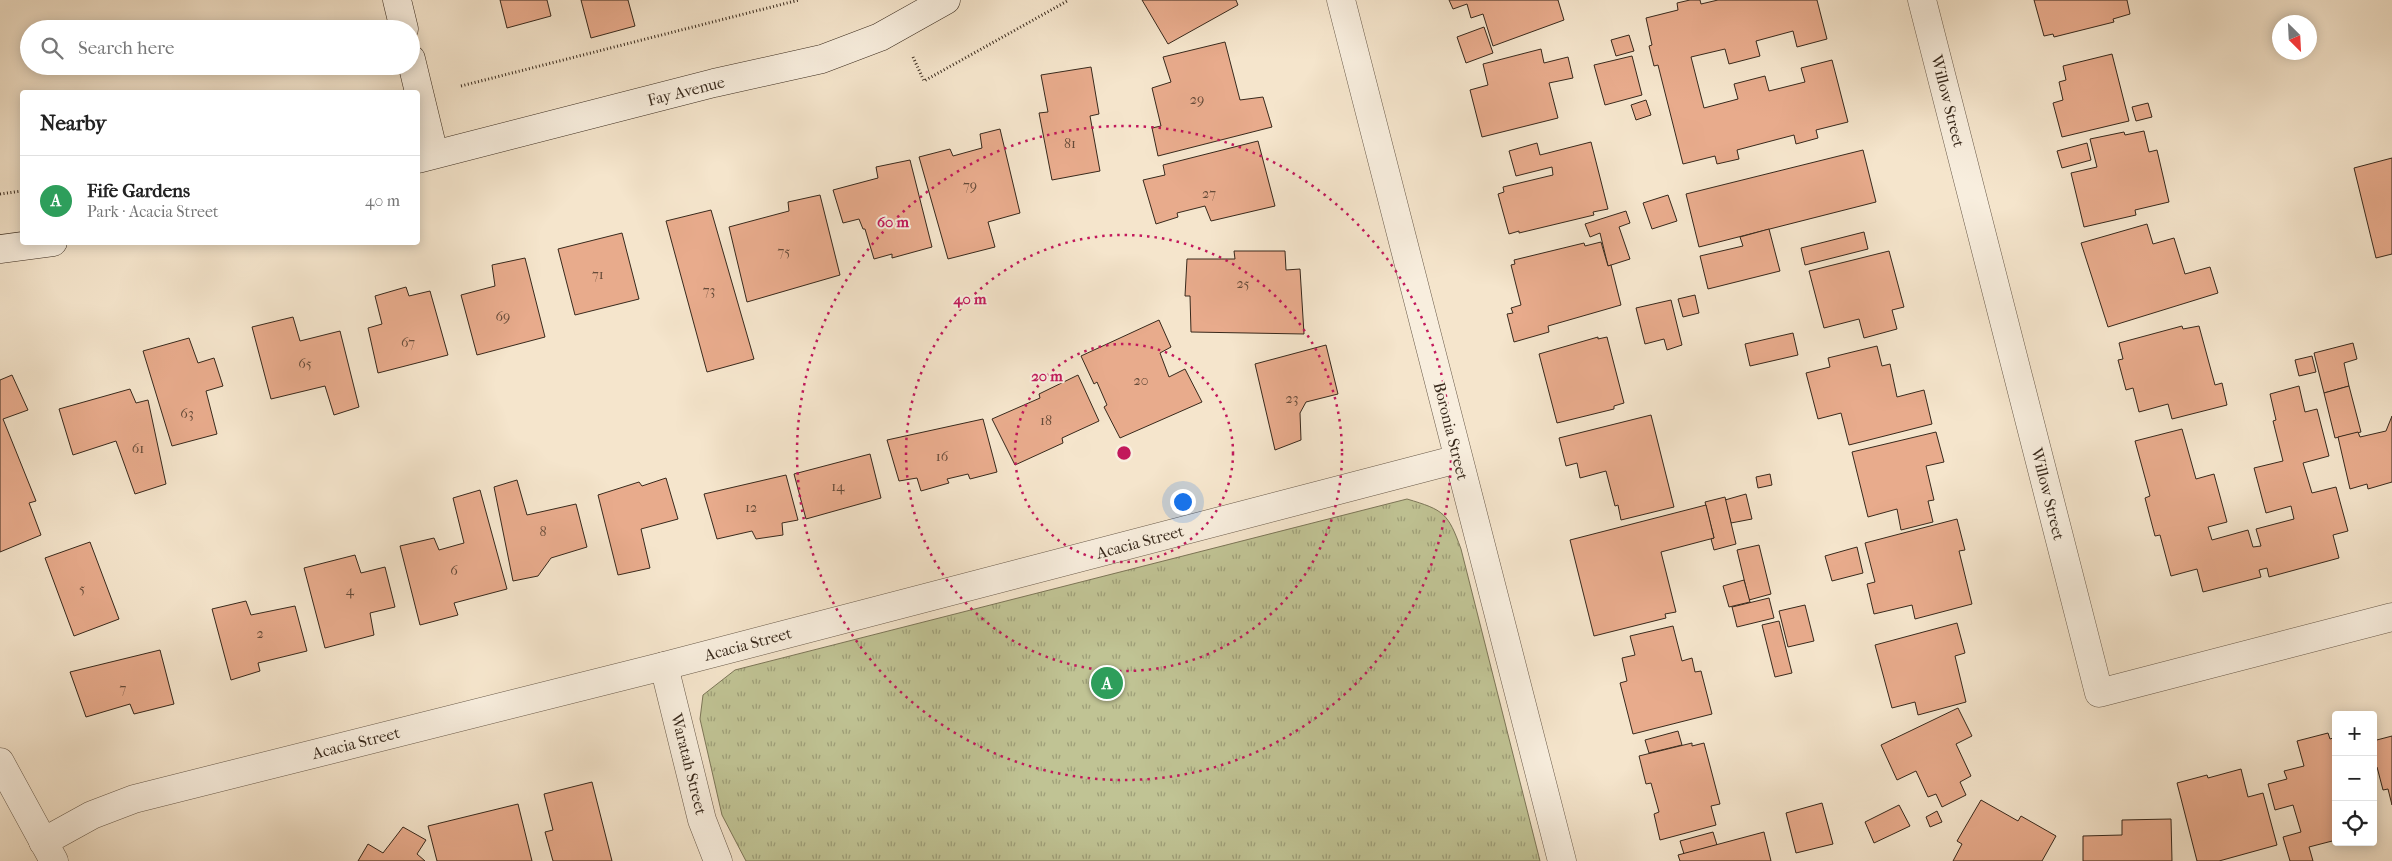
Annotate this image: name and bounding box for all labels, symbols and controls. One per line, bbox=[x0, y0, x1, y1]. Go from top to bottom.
north arrow bbox=[2272, 15, 2317, 60]
search box bbox=[20, 20, 420, 75]
icon: search bbox=[38, 34, 66, 62]
text: Search here bbox=[78, 37, 174, 59]
street label: Willow Street bbox=[1927, 52, 1969, 149]
street label: Fay Avenue bbox=[645, 72, 727, 110]
house number: 29 bbox=[1190, 91, 1204, 108]
text: Nearby bbox=[40, 111, 106, 135]
house number: 81 bbox=[1064, 135, 1076, 152]
house number: 79 bbox=[963, 177, 977, 194]
text: Fife Gardens bbox=[87, 180, 190, 202]
house number: 27 bbox=[1202, 185, 1216, 202]
text: A bbox=[51, 191, 61, 210]
text: 40 m bbox=[365, 191, 400, 210]
text: Park · Acacia Street bbox=[87, 202, 219, 221]
text: 60 m bbox=[877, 213, 910, 231]
house number: 75 bbox=[778, 243, 790, 260]
house number: 71 bbox=[592, 266, 604, 283]
house number: 25 bbox=[1236, 275, 1250, 292]
house number: 73 bbox=[703, 282, 715, 299]
text: 40 m bbox=[953, 290, 987, 308]
house number: 69 bbox=[496, 308, 510, 325]
house number: 67 bbox=[401, 334, 415, 351]
house number: 65 bbox=[298, 355, 312, 372]
text: 20 m bbox=[1031, 367, 1063, 385]
house number: 20 bbox=[1134, 372, 1148, 389]
street label: Boronia Street bbox=[1430, 380, 1472, 482]
house number: 23 bbox=[1286, 390, 1298, 407]
house number: 63 bbox=[180, 405, 194, 422]
house number: 18 bbox=[1040, 412, 1052, 429]
house number: 61 bbox=[132, 440, 144, 457]
centre of rings bbox=[1115, 444, 1133, 462]
street label: Willow Street bbox=[2027, 445, 2069, 542]
house number: 16 bbox=[936, 448, 949, 465]
house number: 14 bbox=[831, 478, 845, 495]
your location bbox=[1170, 489, 1196, 515]
house number: 12 bbox=[745, 499, 757, 516]
street label: Acacia Street bbox=[1093, 521, 1186, 563]
house number: 8 bbox=[539, 523, 547, 540]
house number: 6 bbox=[450, 562, 458, 579]
house number: 5 bbox=[79, 580, 85, 597]
house number: 4 bbox=[346, 582, 355, 599]
street label: Acacia Street bbox=[701, 623, 794, 665]
house number: 2 bbox=[256, 625, 264, 642]
pin: A bbox=[1091, 664, 1123, 702]
house number: 7 bbox=[120, 680, 127, 697]
street label: Waratah Street bbox=[667, 710, 711, 817]
map controls bbox=[2332, 711, 2377, 846]
button: + bbox=[2332, 711, 2377, 756]
street label: Acacia Street bbox=[309, 723, 402, 763]
button: − bbox=[2332, 756, 2377, 801]
button: locate bbox=[2332, 801, 2377, 846]

